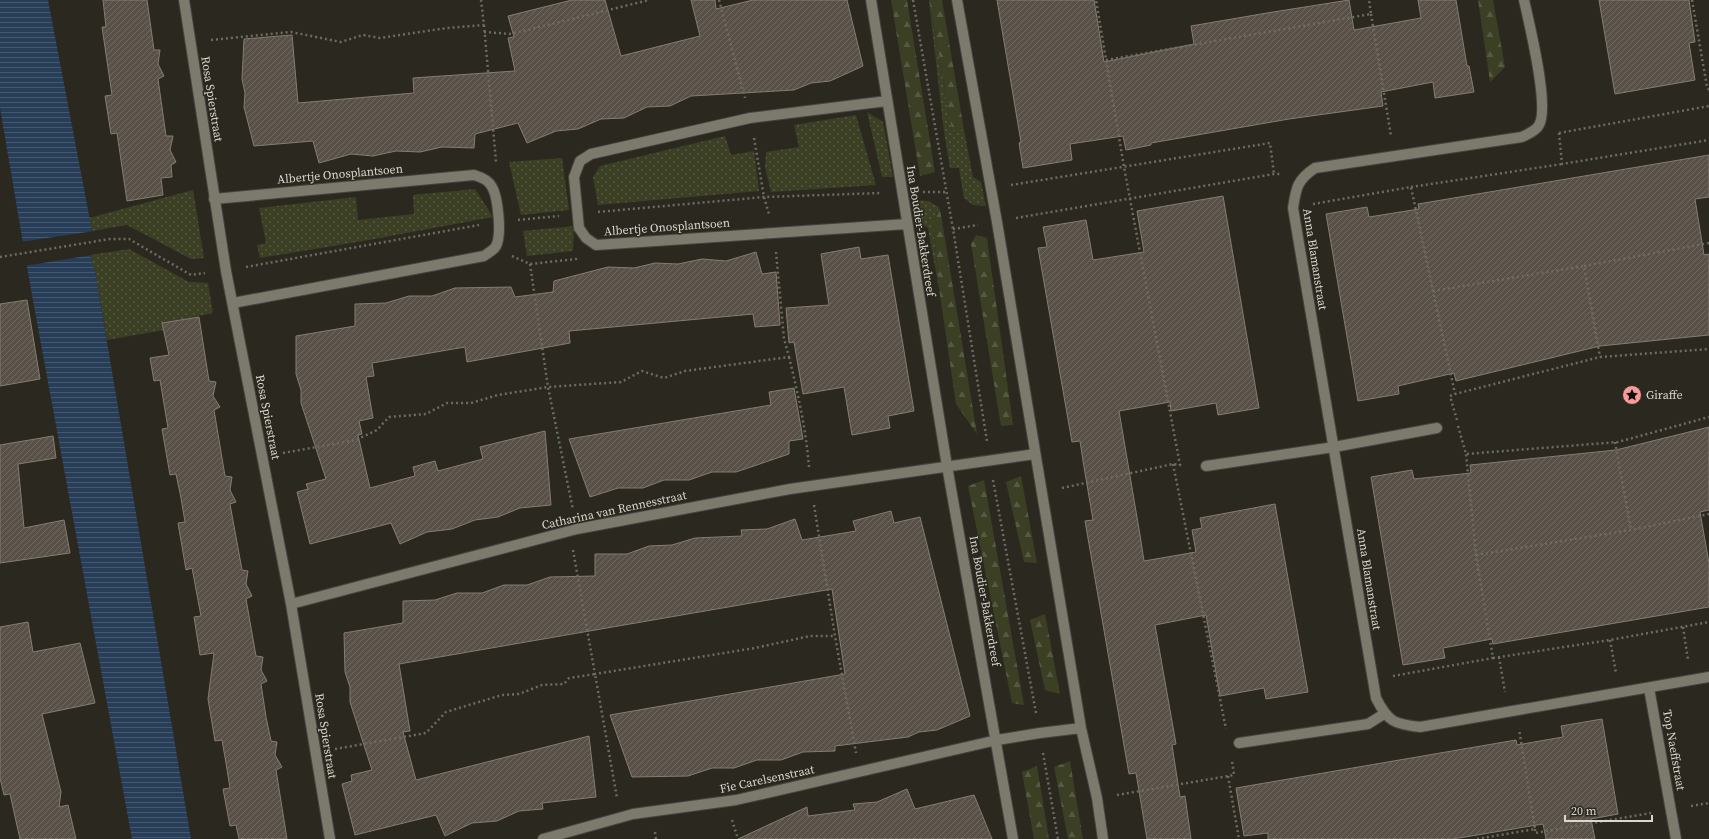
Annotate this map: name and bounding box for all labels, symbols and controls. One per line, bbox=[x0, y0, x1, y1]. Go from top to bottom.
street label: Rosa Spierstraat bbox=[197, 55, 227, 143]
street label: Albertje Onosplantsoen bbox=[276, 161, 404, 187]
street label: Ina Boudier-Bakkerdreef bbox=[903, 164, 940, 299]
street label: Anna Blamanstraat bbox=[1299, 207, 1331, 311]
street label: Albertje Onosplantsoen bbox=[604, 215, 730, 239]
street label: Rosa Spierstraat bbox=[252, 373, 284, 461]
place icon: Giraffe bbox=[1621, 384, 1643, 406]
place label: Giraffe bbox=[1646, 387, 1683, 403]
street label: Catharina van Rennesstraat bbox=[540, 487, 688, 533]
street label: Anna Blamanstraat bbox=[1353, 527, 1385, 631]
street label: Ina Boudier-Bakkerdreef bbox=[966, 534, 1005, 669]
street label: Rosa Spierstraat bbox=[311, 692, 341, 780]
street label: Top Naeffstraat bbox=[1659, 708, 1689, 792]
street label: Fie Carelsenstraat bbox=[718, 761, 816, 797]
scale bar bbox=[1565, 797, 1652, 823]
text: 20 m bbox=[1571, 803, 1597, 819]

